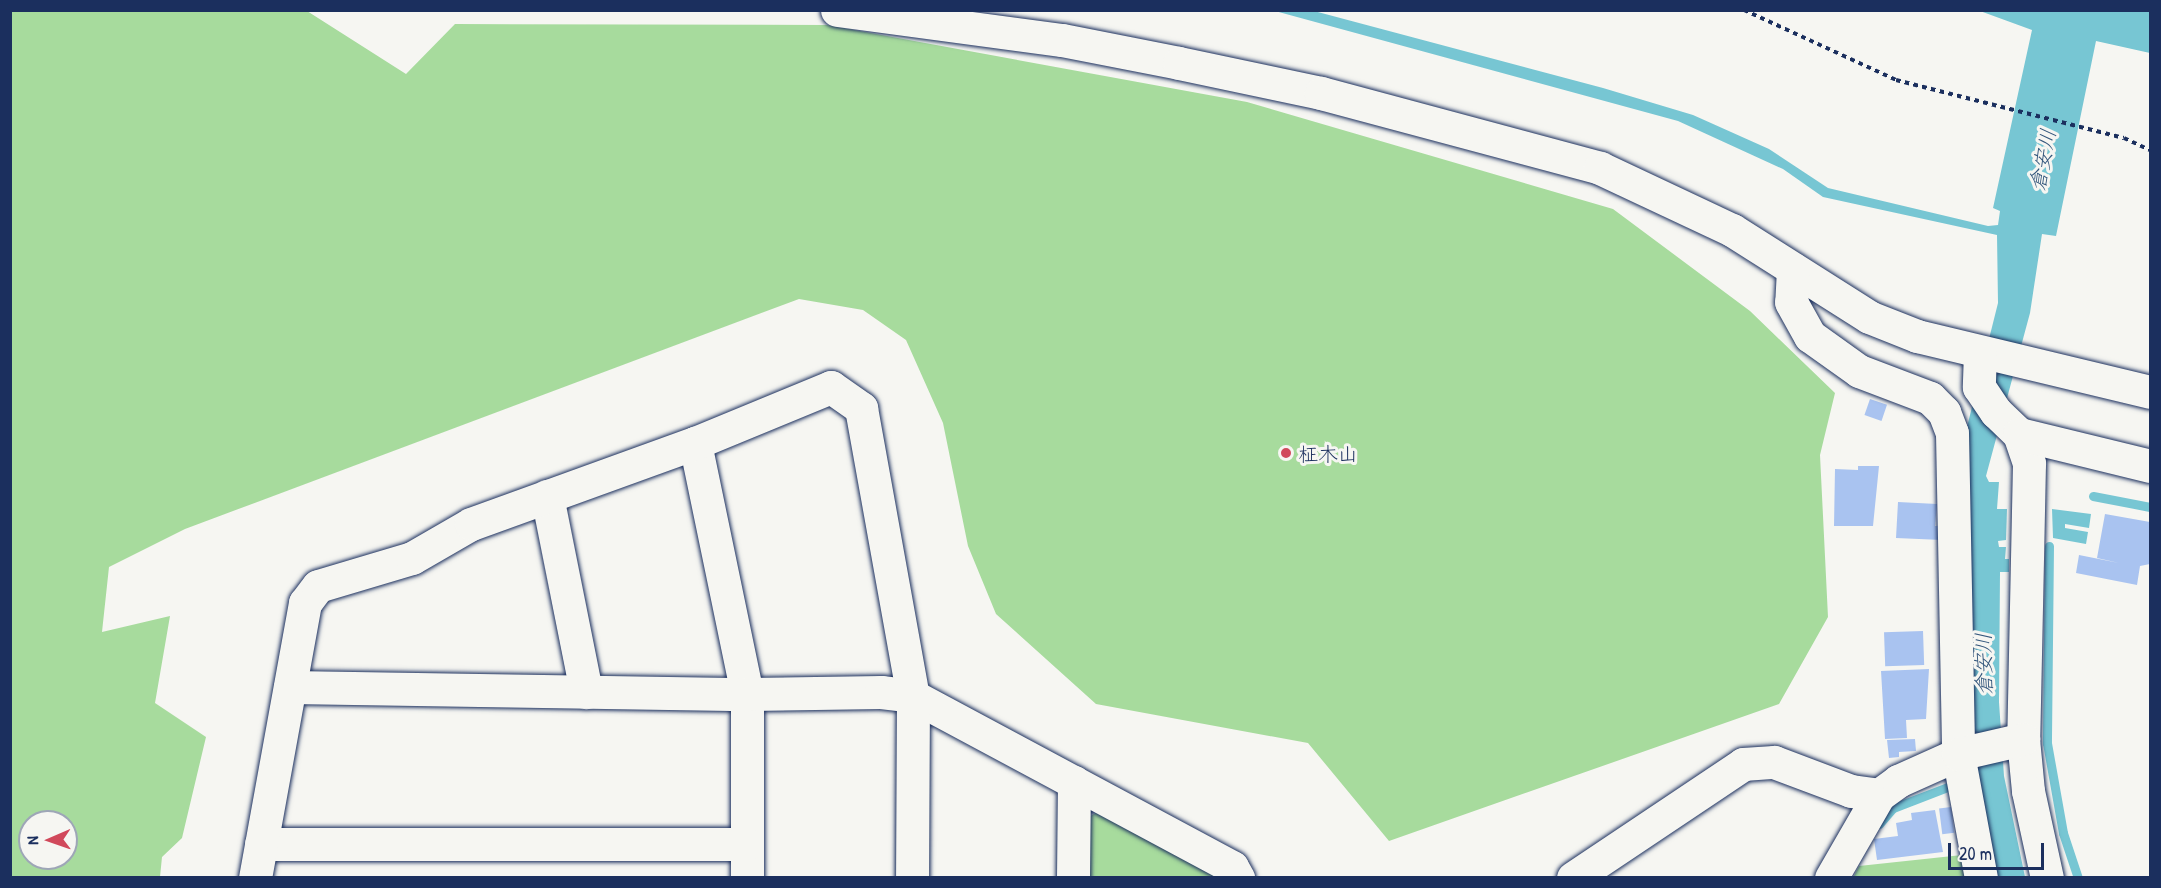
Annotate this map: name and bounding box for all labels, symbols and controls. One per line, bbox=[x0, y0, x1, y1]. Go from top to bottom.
water label: 倉安川 bbox=[2025, 127, 2061, 193]
place label: 柾木山 bbox=[1298, 441, 1358, 465]
marker: 柾木山 bbox=[1279, 446, 1293, 460]
water label: 倉安川 bbox=[1971, 632, 1997, 696]
north arrow bbox=[18, 810, 78, 870]
scale bar bbox=[1951, 831, 2047, 869]
text: N bbox=[21, 836, 43, 845]
text: 20 m bbox=[1959, 841, 1992, 866]

